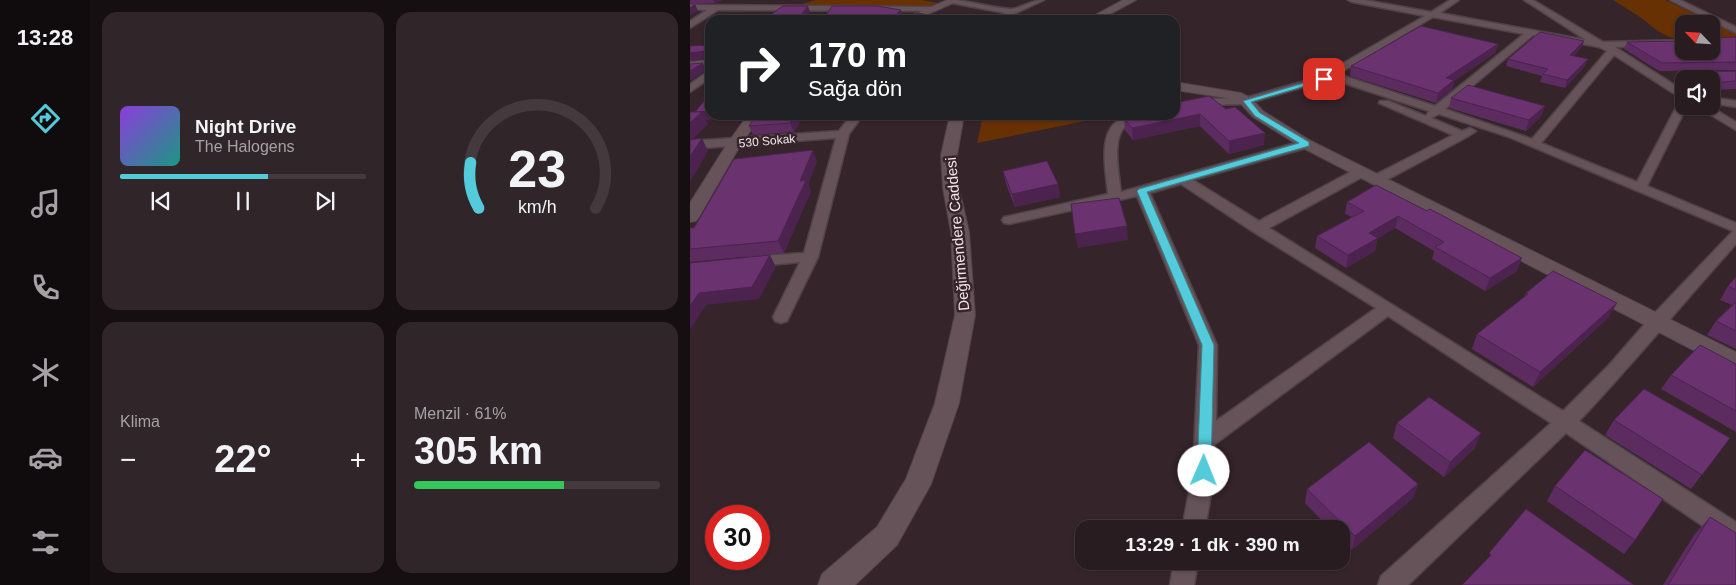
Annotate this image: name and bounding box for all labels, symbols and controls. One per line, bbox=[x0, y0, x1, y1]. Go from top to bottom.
north arrow bbox=[1675, 15, 1720, 60]
map controls bbox=[1675, 15, 1720, 115]
text: 13:28 bbox=[17, 25, 73, 50]
icon: right bbox=[725, 35, 790, 100]
text: 170 m bbox=[808, 35, 907, 74]
pin bbox=[1303, 58, 1345, 100]
icon: arrive bbox=[1310, 65, 1338, 93]
button: sound bbox=[1675, 70, 1720, 115]
text: Sağa dön bbox=[808, 76, 902, 101]
icon: directions bbox=[28, 101, 63, 136]
text: Night Drive bbox=[195, 116, 296, 137]
street label: 530 Sokak bbox=[738, 131, 797, 150]
text: The Halogens bbox=[195, 138, 295, 155]
text: 23 bbox=[508, 140, 566, 198]
street label: Değirmendere Caddesi bbox=[942, 156, 972, 312]
icon: music bbox=[28, 186, 63, 221]
icon: previous bbox=[147, 187, 175, 215]
icon: pause bbox=[229, 187, 257, 215]
icon: next bbox=[311, 187, 339, 215]
text: km/h bbox=[518, 197, 556, 217]
icon: phone bbox=[28, 270, 63, 305]
icon: climate bbox=[28, 355, 63, 390]
text: Menzil · 61% bbox=[414, 405, 506, 422]
text: Klima bbox=[120, 413, 160, 430]
text: 305 km bbox=[414, 430, 543, 472]
text: 22° bbox=[214, 438, 272, 480]
icon: car bbox=[28, 440, 63, 475]
text: − bbox=[120, 444, 136, 475]
text: + bbox=[350, 444, 366, 475]
position arrow bbox=[1177, 444, 1229, 496]
speed limit sign: 30 bbox=[705, 505, 770, 570]
icon: filters bbox=[28, 525, 63, 560]
text: 13:29 · 1 dk · 390 m bbox=[1125, 534, 1300, 555]

